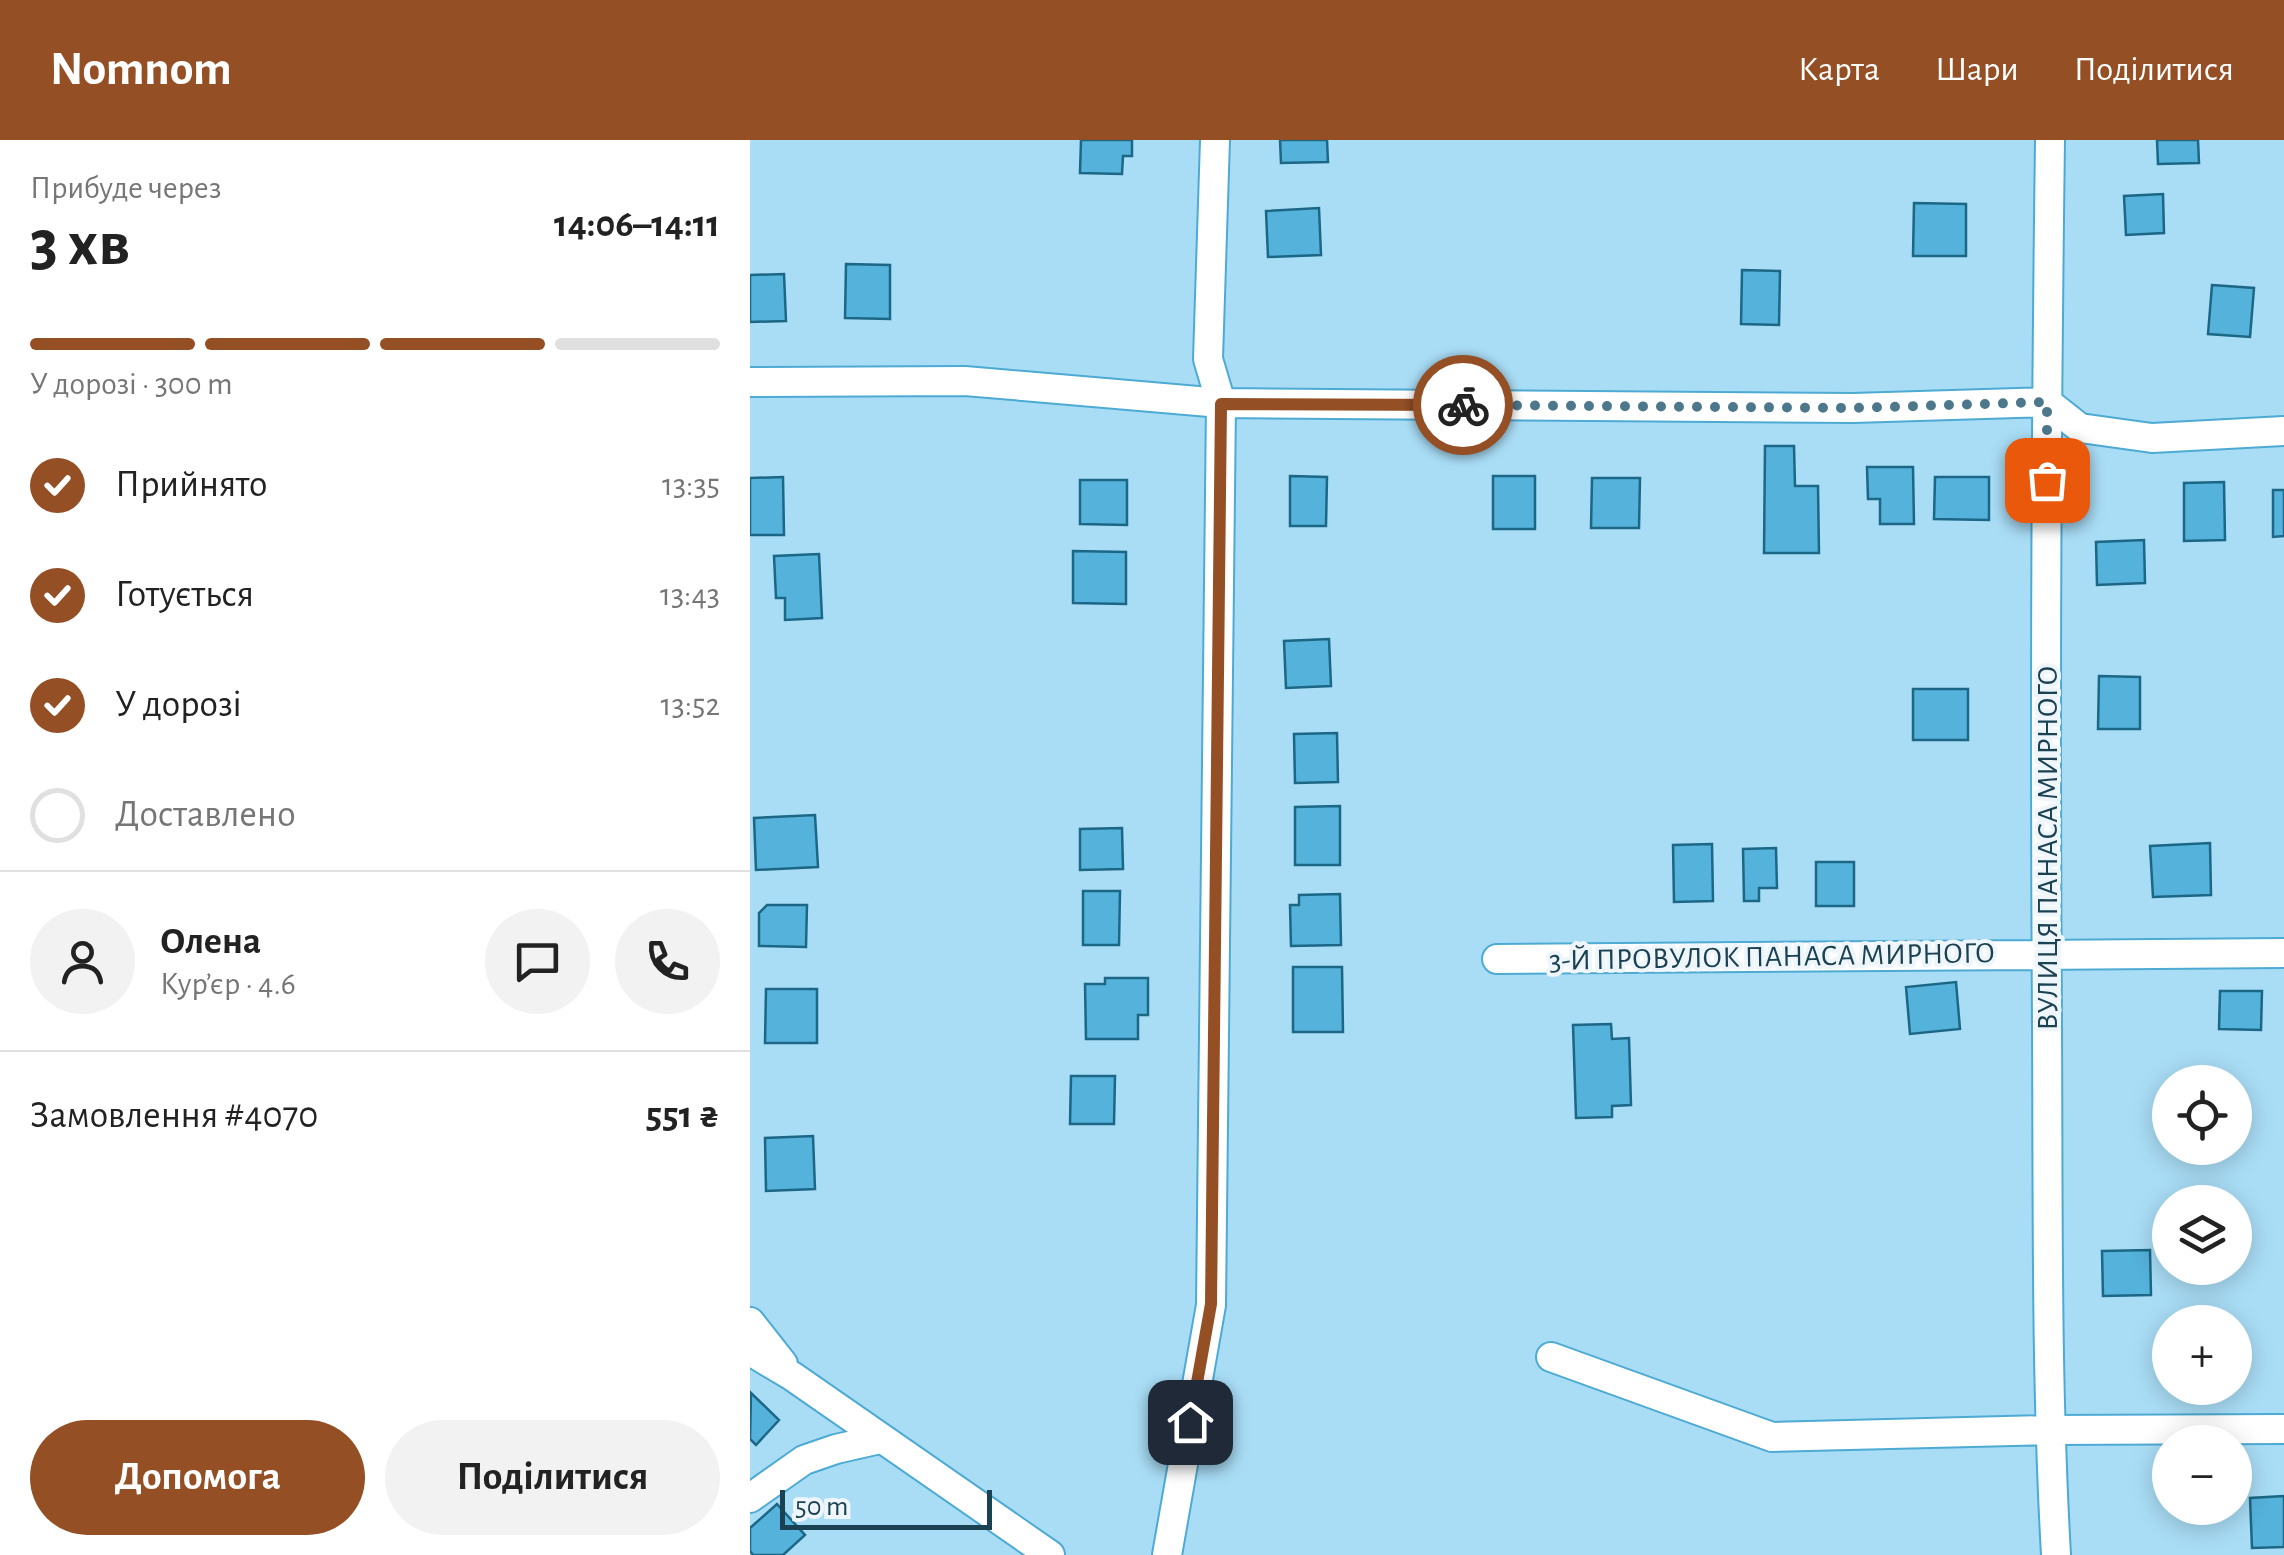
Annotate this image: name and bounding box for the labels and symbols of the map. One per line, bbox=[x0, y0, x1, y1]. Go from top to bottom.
courier bbox=[1413, 355, 1513, 455]
pin bbox=[2005, 438, 2090, 523]
street label: ВУЛИЦЯ ПАНАСА МИРНОГО bbox=[2033, 665, 2063, 1031]
street label: 3-Й ПРОВУЛОК ПАНАСА МИРНОГО bbox=[1549, 937, 1995, 976]
pin bbox=[1148, 1380, 1233, 1465]
scale bar bbox=[780, 1485, 992, 1530]

